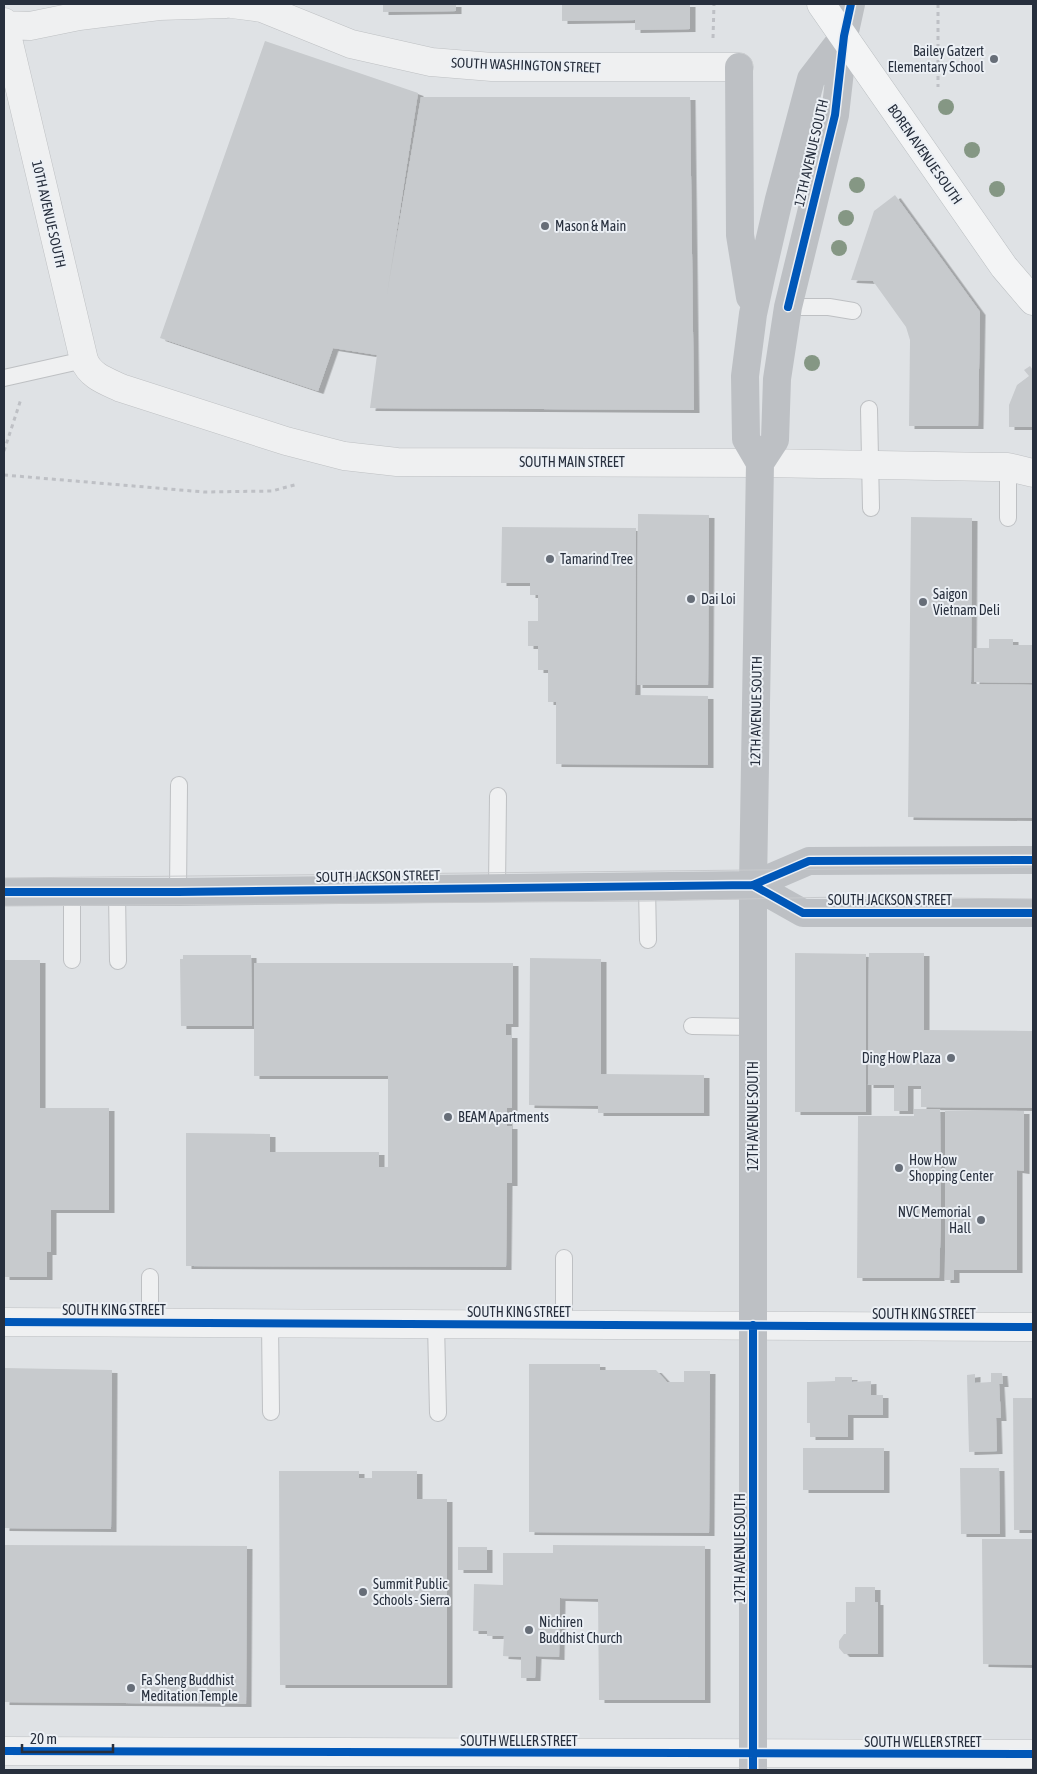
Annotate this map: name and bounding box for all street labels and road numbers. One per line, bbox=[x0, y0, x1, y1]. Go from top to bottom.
street label: SOUTH WASHINGTON STREET bbox=[451, 54, 601, 76]
street label: 12TH AVENUE SOUTH bbox=[791, 98, 831, 208]
street label: BOREN AVENUE SOUTH bbox=[885, 101, 965, 207]
street label: 10TH AVENUE SOUTH bbox=[29, 159, 69, 269]
street label: SOUTH MAIN STREET bbox=[519, 454, 625, 470]
street label: 12TH AVENUE SOUTH bbox=[747, 656, 765, 766]
street label: SOUTH JACKSON STREET bbox=[316, 867, 440, 885]
street label: SOUTH JACKSON STREET bbox=[828, 892, 952, 908]
street label: 12TH AVENUE SOUTH bbox=[745, 1061, 761, 1171]
street label: SOUTH KING STREET bbox=[62, 1302, 166, 1318]
street label: SOUTH KING STREET bbox=[467, 1304, 571, 1320]
street label: SOUTH KING STREET bbox=[872, 1306, 976, 1322]
street label: 12TH AVENUE SOUTH bbox=[732, 1493, 748, 1603]
street label: SOUTH WELLER STREET bbox=[460, 1733, 578, 1749]
street label: SOUTH WELLER STREET bbox=[864, 1734, 982, 1750]

